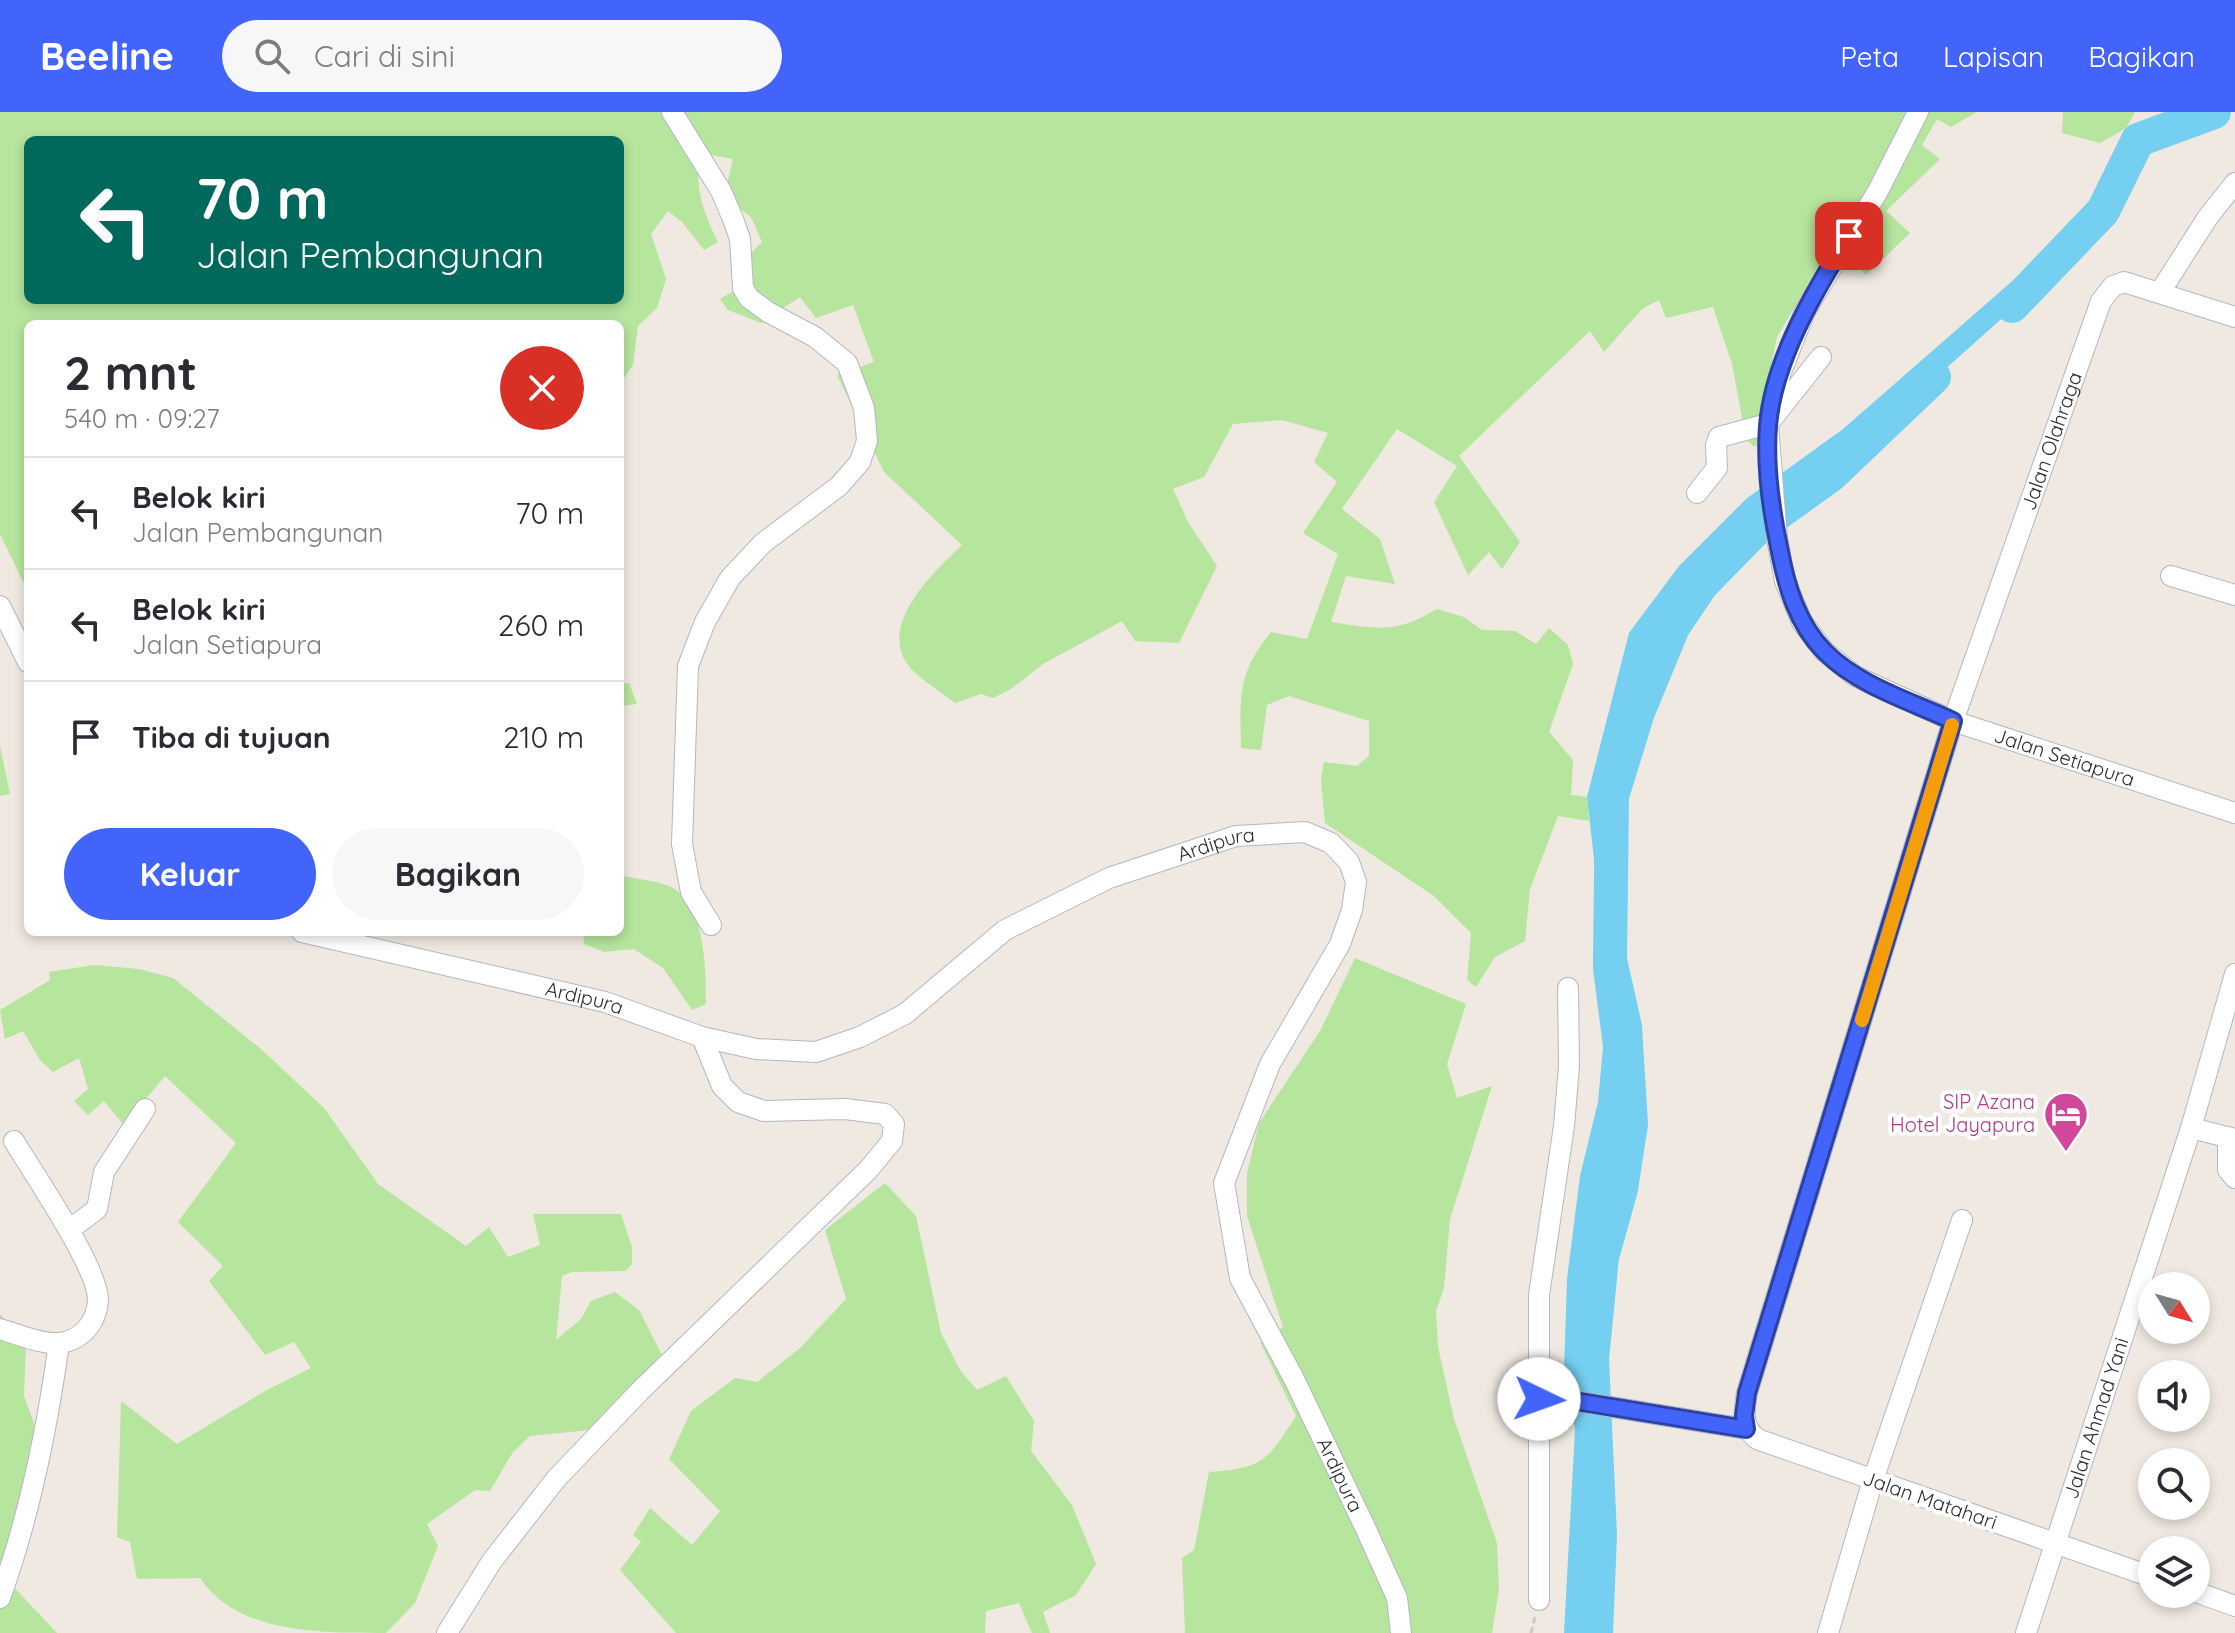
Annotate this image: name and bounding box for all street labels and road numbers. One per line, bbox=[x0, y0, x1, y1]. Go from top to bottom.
street label: Jalan Olahraga bbox=[2015, 368, 2087, 513]
street label: Jalan Setiapura bbox=[1991, 722, 2138, 791]
street label: Ardipura bbox=[1174, 822, 1255, 867]
street label: Ardipura bbox=[543, 976, 627, 1020]
street label: Jalan Ahmad Yani bbox=[2058, 1334, 2134, 1502]
street label: Ardipura bbox=[1312, 1433, 1369, 1516]
street label: Jalan Matahari bbox=[1860, 1465, 2001, 1534]

